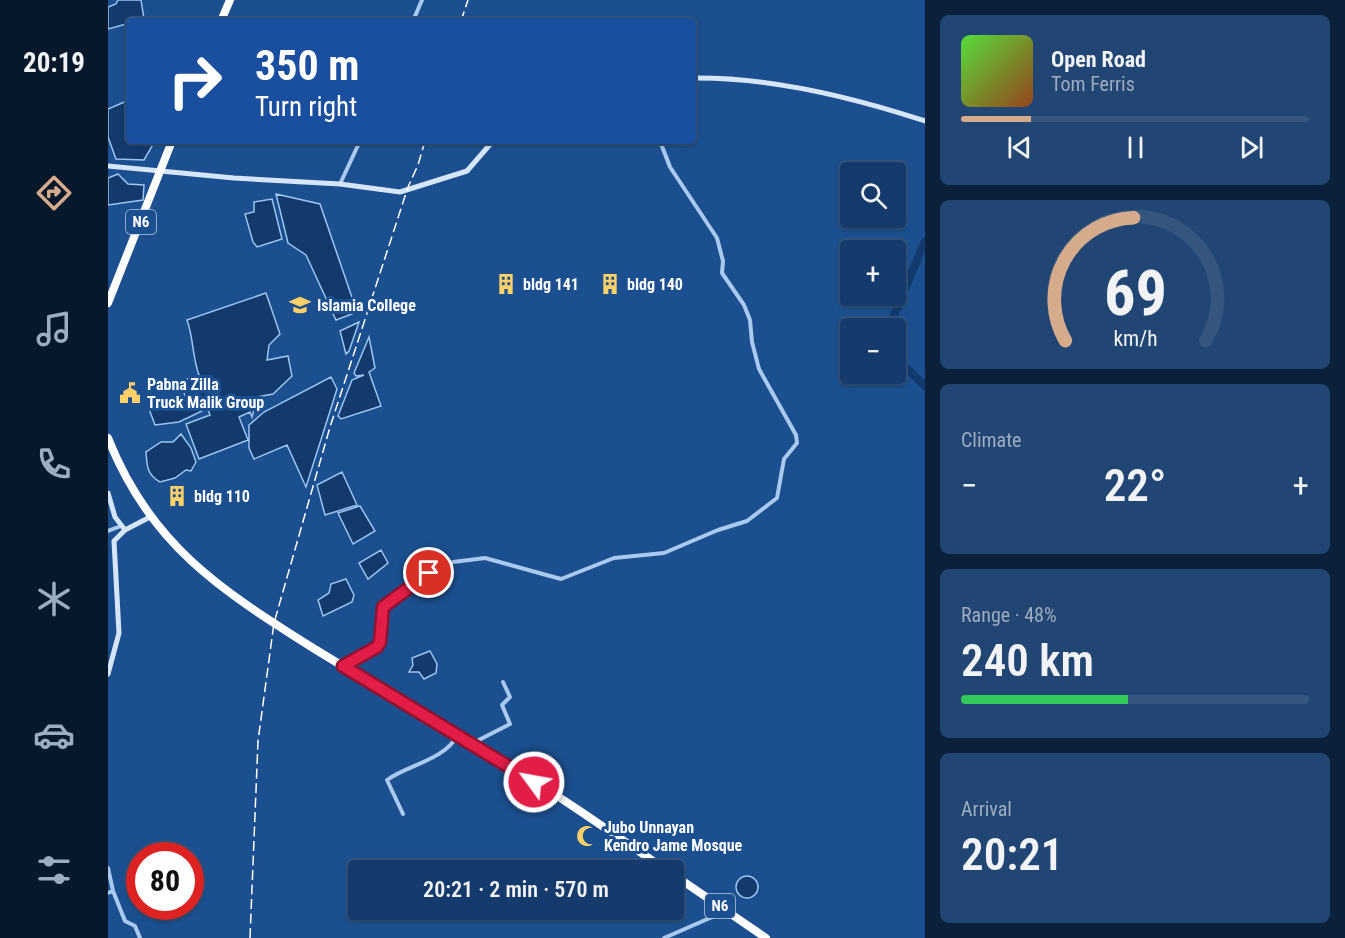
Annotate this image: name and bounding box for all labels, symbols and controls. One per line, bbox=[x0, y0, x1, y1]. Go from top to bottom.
text: 350 m bbox=[255, 41, 360, 90]
icon: right bbox=[156, 42, 234, 120]
text: 20:19 bbox=[23, 47, 85, 79]
text: Open Road bbox=[1051, 47, 1146, 72]
text: Tom Ferris bbox=[1051, 72, 1135, 96]
text: Turn right bbox=[255, 91, 357, 123]
icon: previous bbox=[1003, 131, 1036, 164]
icon: pause bbox=[1119, 131, 1152, 164]
icon: next bbox=[1235, 131, 1268, 164]
map controls bbox=[840, 162, 906, 384]
button: search bbox=[840, 162, 906, 228]
icon: directions bbox=[33, 172, 75, 214]
road number: N6 bbox=[126, 210, 156, 234]
button: + bbox=[840, 240, 906, 306]
text: 69 bbox=[1103, 258, 1167, 331]
building icon: bldg 141 bbox=[494, 272, 518, 296]
building icon: bldg 140 bbox=[598, 272, 622, 296]
place label: bldg 141 bbox=[523, 275, 579, 294]
place label: bldg 140 bbox=[627, 275, 683, 294]
school or university icon: Islamia College bbox=[288, 293, 312, 317]
place label: Islamia College bbox=[317, 296, 416, 315]
icon: music bbox=[33, 308, 75, 350]
button: − bbox=[840, 318, 906, 384]
text: km/h bbox=[1113, 327, 1157, 352]
place label: Pabna Zilla Truck Malik Group bbox=[147, 375, 264, 412]
public building icon: Pabna Zilla Truck Malik Group bbox=[118, 381, 142, 405]
text: Climate bbox=[961, 428, 1021, 452]
icon: phone bbox=[33, 443, 75, 485]
text: 22° bbox=[1104, 459, 1166, 512]
text: − bbox=[961, 466, 978, 505]
text: + bbox=[1293, 466, 1309, 505]
building icon: bldg 110 bbox=[165, 484, 189, 508]
place label: bldg 110 bbox=[194, 487, 250, 506]
pin bbox=[403, 547, 454, 598]
icon: arrive bbox=[412, 556, 445, 589]
icon: climate bbox=[33, 578, 75, 620]
text: Range · 48% bbox=[961, 603, 1057, 627]
text: 240 km bbox=[961, 634, 1094, 687]
icon: car bbox=[33, 714, 75, 756]
position arrow bbox=[502, 750, 566, 814]
text: Arrival bbox=[961, 797, 1012, 821]
place label: Jubo Unnayan Kendro Jame Mosque bbox=[604, 818, 743, 855]
mosque icon: Jubo Unnayan Kendro Jame Mosque bbox=[575, 824, 599, 848]
text: 20:21 bbox=[961, 828, 1063, 881]
speed limit sign: 80 bbox=[126, 842, 204, 920]
icon: filters bbox=[33, 849, 75, 891]
text: 20:21 · 2 min · 570 m bbox=[423, 877, 609, 902]
road number: N6 bbox=[705, 894, 735, 918]

